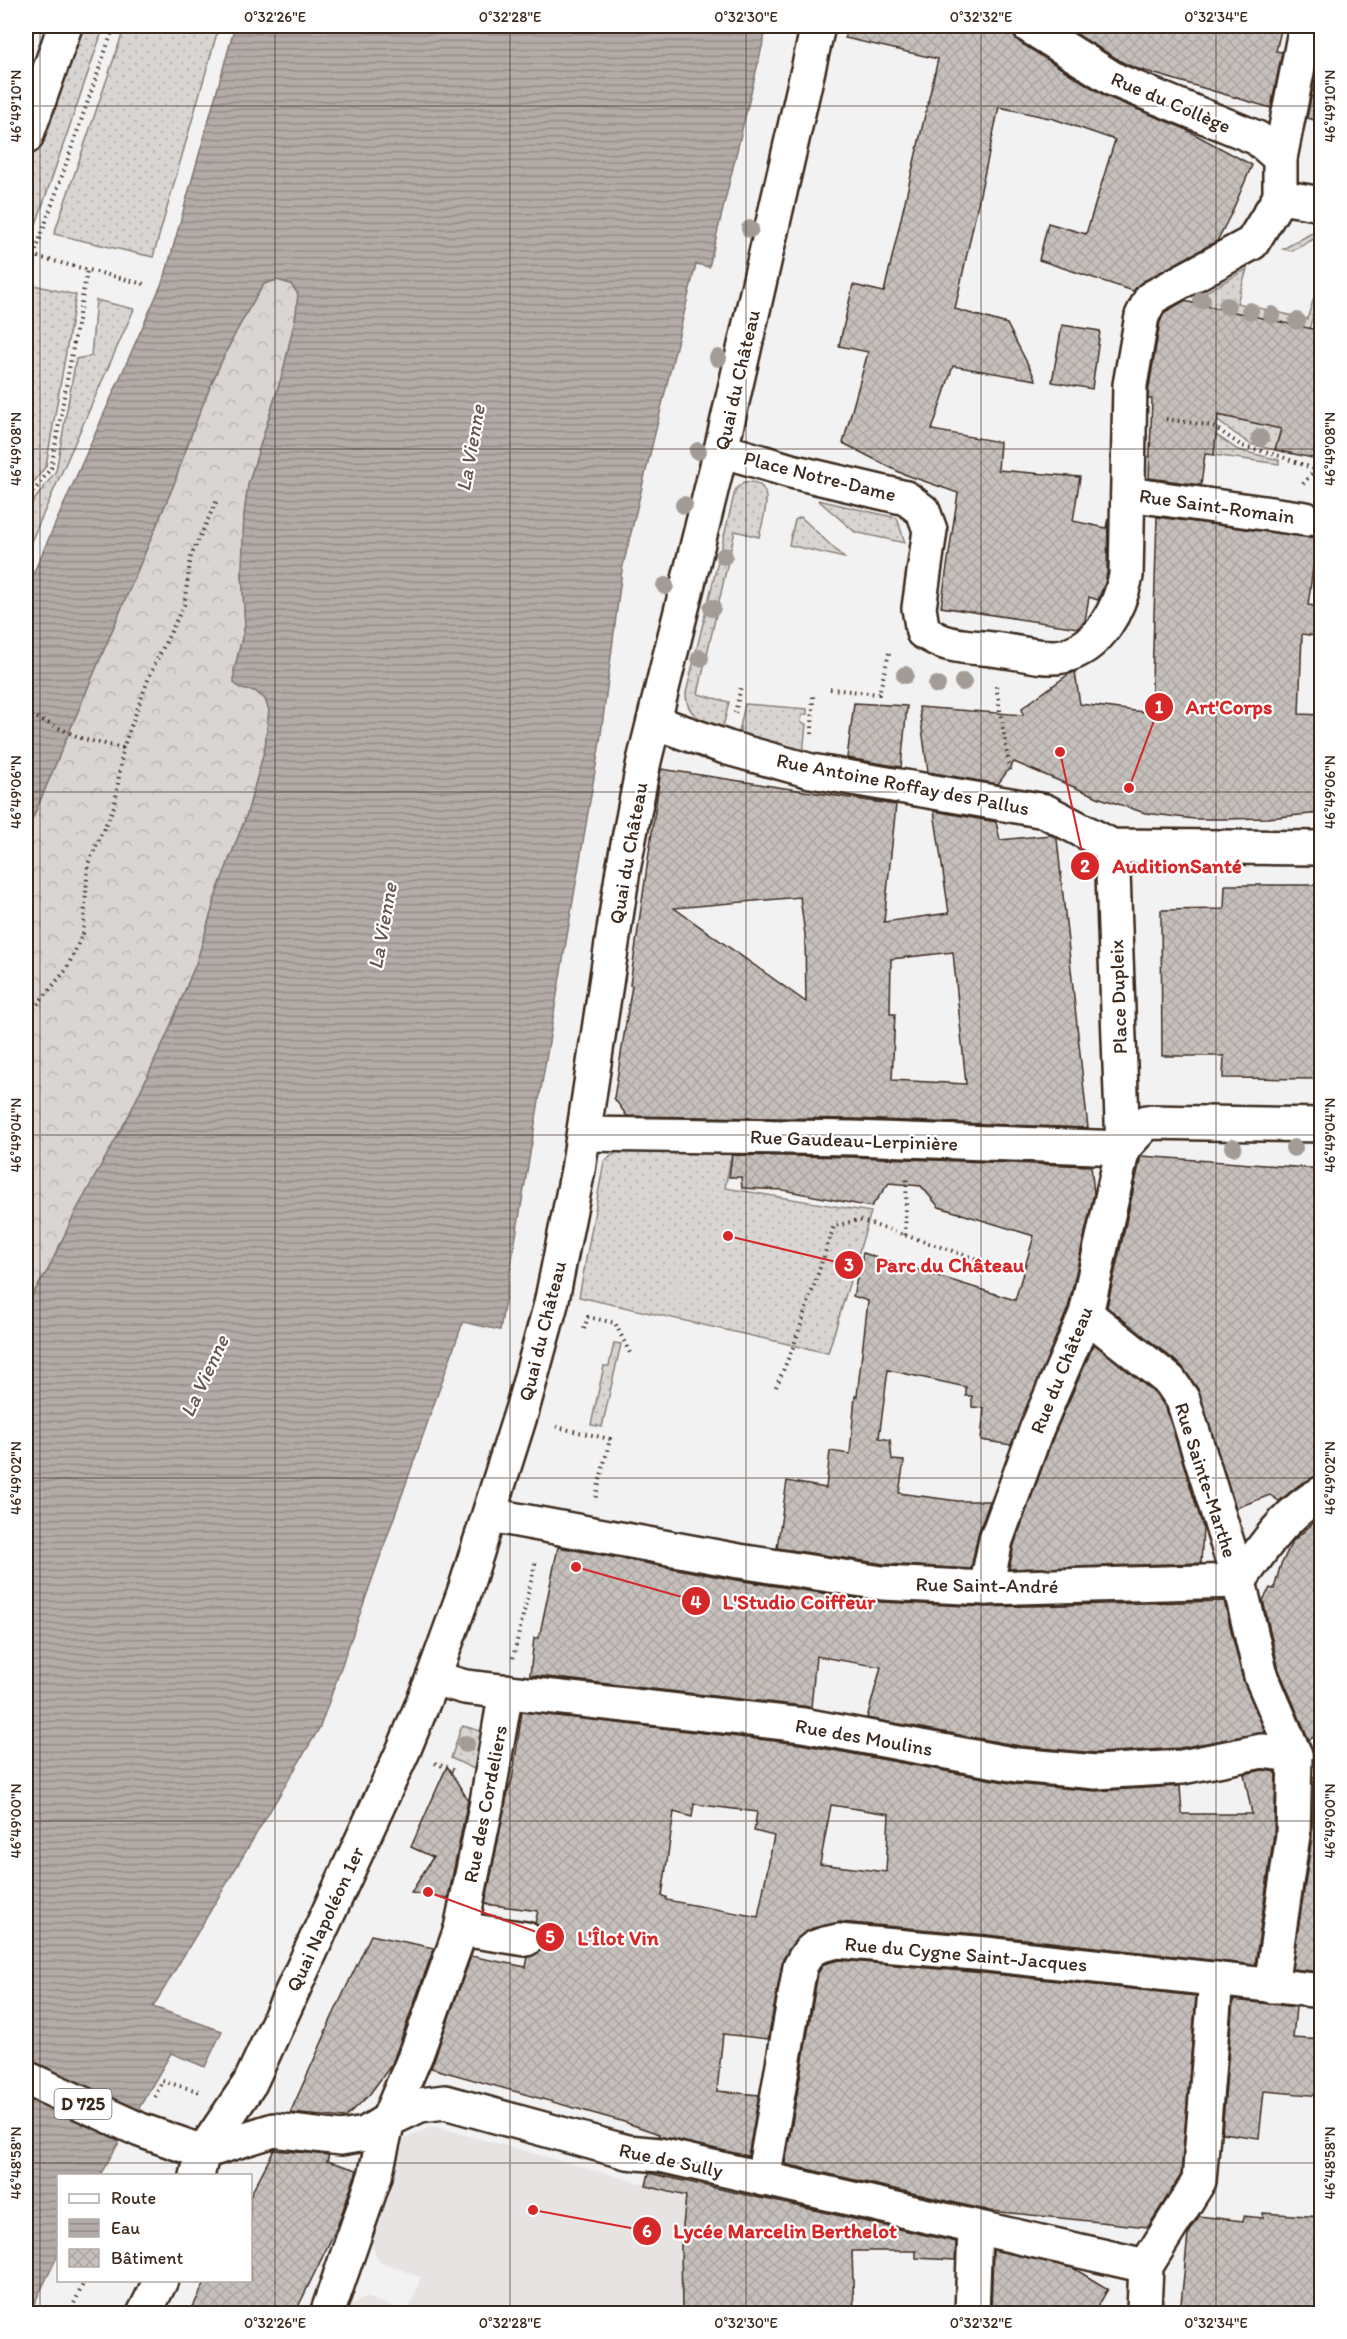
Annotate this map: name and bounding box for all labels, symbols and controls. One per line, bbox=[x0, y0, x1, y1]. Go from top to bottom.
text: 0°32'26"E bbox=[244, 8, 306, 26]
text: 0°32'28"E bbox=[479, 8, 541, 26]
text: 0°32'30"E bbox=[714, 8, 778, 26]
text: 0°32'32"E bbox=[950, 8, 1012, 26]
text: 0°32'34"E bbox=[1184, 8, 1248, 26]
street label: Rue du Collège bbox=[1108, 66, 1234, 138]
text: 46°49'10"N bbox=[7, 70, 25, 142]
text: 46°49'10"N bbox=[1321, 70, 1339, 142]
street label: Quai du Château bbox=[709, 307, 765, 453]
water label: La Vienne bbox=[450, 402, 490, 493]
text: 46°49'08"N bbox=[7, 412, 25, 486]
text: 46°49'08"N bbox=[1321, 412, 1339, 486]
street label: Place Notre-Dame bbox=[741, 445, 899, 507]
street label: Rue Saint-Romain bbox=[1138, 483, 1296, 529]
callout: Art'Corps bbox=[1144, 687, 1284, 726]
text: Art'Corps bbox=[1185, 694, 1272, 720]
text: 1 bbox=[1155, 696, 1164, 718]
street label: Rue Antoine Roffay des Pallus bbox=[775, 748, 1031, 820]
text: 46°49'06"N bbox=[7, 755, 25, 829]
text: 46°49'06"N bbox=[1321, 755, 1339, 829]
street label: Quai du Château bbox=[604, 780, 652, 926]
callout: AuditionSanté bbox=[1070, 846, 1254, 885]
text: AuditionSanté bbox=[1111, 853, 1242, 878]
text: 2 bbox=[1080, 855, 1090, 877]
water label: La Vienne bbox=[362, 880, 402, 971]
street label: Place Dupleix bbox=[1104, 939, 1132, 1055]
text: 46°49'04"N bbox=[7, 1098, 25, 1172]
text: 46°49'04"N bbox=[1321, 1098, 1339, 1172]
street label: Rue Gaudeau-Lerpinière bbox=[749, 1124, 959, 1156]
callout: Parc du Château bbox=[834, 1245, 1037, 1284]
text: Parc du Château bbox=[876, 1252, 1025, 1277]
text: 3 bbox=[844, 1254, 854, 1276]
street label: Quai du Château bbox=[513, 1258, 571, 1404]
street label: Rue du Château bbox=[1025, 1303, 1097, 1437]
water label: La Vienne bbox=[174, 1330, 234, 1421]
street label: Rue Sainte-Marthe bbox=[1170, 1399, 1242, 1561]
text: 46°49'02"N bbox=[7, 1441, 25, 1515]
text: 46°49'02"N bbox=[1321, 1441, 1339, 1515]
street label: Rue Saint-André bbox=[915, 1572, 1059, 1598]
callout: L'Studio Coiffeur bbox=[681, 1582, 888, 1621]
text: L'Studio Coiffeur bbox=[723, 1589, 876, 1614]
text: 4 bbox=[691, 1591, 702, 1613]
street label: Rue des Moulins bbox=[793, 1713, 935, 1761]
street label: Rue des Cordeliers bbox=[458, 1723, 512, 1885]
text: 46°49'00"N bbox=[7, 1783, 25, 1859]
text: 46°49'00"N bbox=[1321, 1783, 1339, 1859]
street label: Quai Napoléon 1er bbox=[281, 1842, 369, 1995]
callout: L'Îlot Vin bbox=[535, 1918, 670, 1957]
text: L'Îlot Vin bbox=[577, 1925, 659, 1950]
text: 5 bbox=[545, 1926, 555, 1948]
street label: Rue du Cygne Saint-Jacques bbox=[844, 1931, 1088, 1977]
road number: D 725 bbox=[54, 2089, 112, 2119]
text: 46°48'58"N bbox=[7, 2126, 25, 2200]
text: 46°48'58"N bbox=[1321, 2126, 1339, 2200]
street label: Rue de Sully bbox=[617, 2137, 726, 2183]
legend bbox=[57, 2174, 252, 2282]
text: Route bbox=[111, 2187, 156, 2209]
callout: Lycée Marcelin Berthelot bbox=[632, 2211, 909, 2250]
text: Eau bbox=[111, 2217, 140, 2239]
text: Lycée Marcelin Berthelot bbox=[673, 2218, 897, 2244]
text: 6 bbox=[642, 2220, 652, 2242]
text: Bâtiment bbox=[111, 2247, 184, 2269]
text: 0°32'26"E bbox=[244, 2314, 306, 2332]
text: 0°32'28"E bbox=[479, 2314, 541, 2332]
text: 0°32'30"E bbox=[714, 2314, 778, 2332]
text: 0°32'32"E bbox=[950, 2314, 1012, 2332]
text: 0°32'34"E bbox=[1184, 2314, 1248, 2332]

